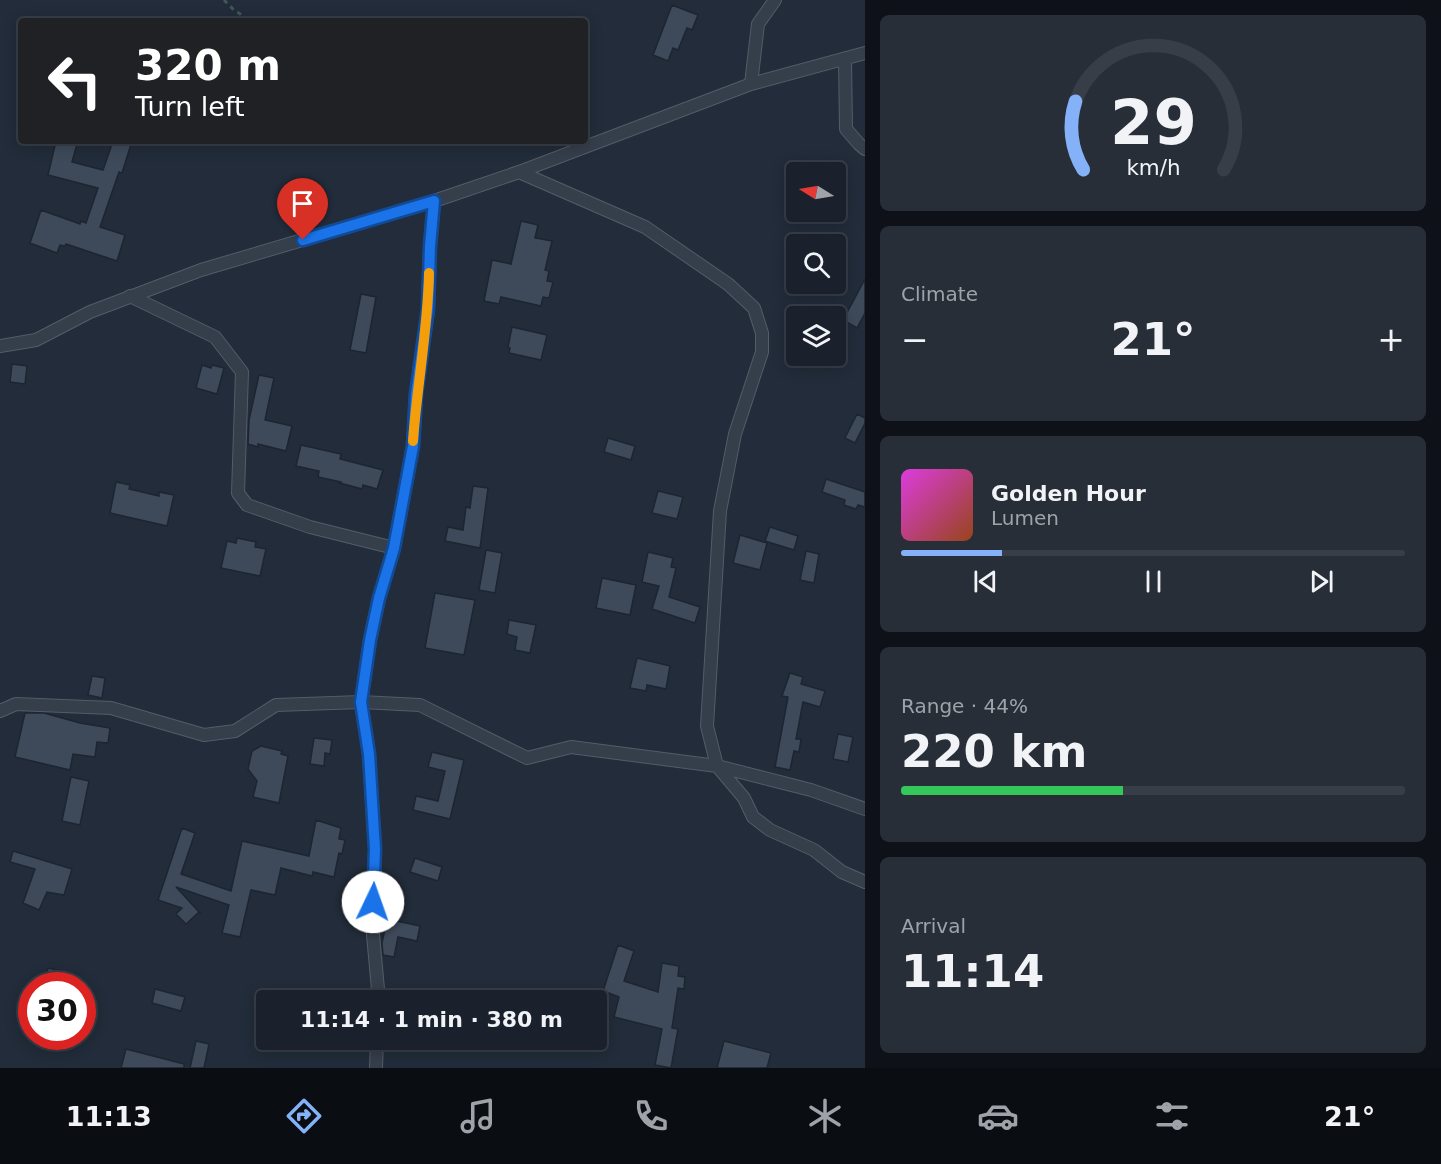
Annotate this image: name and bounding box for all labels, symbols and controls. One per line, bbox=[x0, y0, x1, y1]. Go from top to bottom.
text: 320 m bbox=[135, 41, 281, 90]
icon: left bbox=[36, 42, 114, 120]
text: 29 bbox=[1110, 86, 1196, 159]
text: Turn left bbox=[135, 91, 245, 122]
text: km/h bbox=[1126, 155, 1180, 180]
north arrow bbox=[786, 162, 846, 222]
map controls bbox=[786, 162, 846, 366]
pin bbox=[277, 178, 328, 240]
icon: arrive bbox=[286, 187, 319, 220]
button: search bbox=[786, 234, 846, 294]
text: Climate bbox=[901, 282, 978, 306]
button: layers bbox=[786, 306, 846, 366]
text: 21° bbox=[1110, 313, 1196, 366]
text: − bbox=[901, 320, 929, 359]
text: + bbox=[1377, 320, 1405, 359]
text: Golden Hour bbox=[991, 481, 1146, 506]
text: Lumen bbox=[991, 506, 1059, 530]
icon: previous bbox=[969, 565, 1002, 598]
icon: pause bbox=[1137, 565, 1170, 598]
icon: next bbox=[1305, 565, 1338, 598]
text: Range · 44% bbox=[901, 694, 1028, 718]
text: 220 km bbox=[901, 725, 1087, 778]
position arrow bbox=[341, 870, 405, 934]
text: Arrival bbox=[901, 914, 966, 938]
text: 11:14 bbox=[901, 945, 1044, 998]
speed limit sign: 30 bbox=[18, 972, 96, 1050]
text: 11:14 · 1 min · 380 m bbox=[300, 1007, 563, 1032]
icon: directions bbox=[283, 1095, 325, 1137]
icon: music bbox=[457, 1095, 499, 1137]
icon: phone bbox=[630, 1095, 672, 1137]
icon: climate bbox=[804, 1095, 846, 1137]
icon: car bbox=[977, 1095, 1019, 1137]
icon: filters bbox=[1151, 1095, 1193, 1137]
text: 11:13 bbox=[66, 1101, 152, 1132]
text: 21° bbox=[1324, 1101, 1375, 1132]

